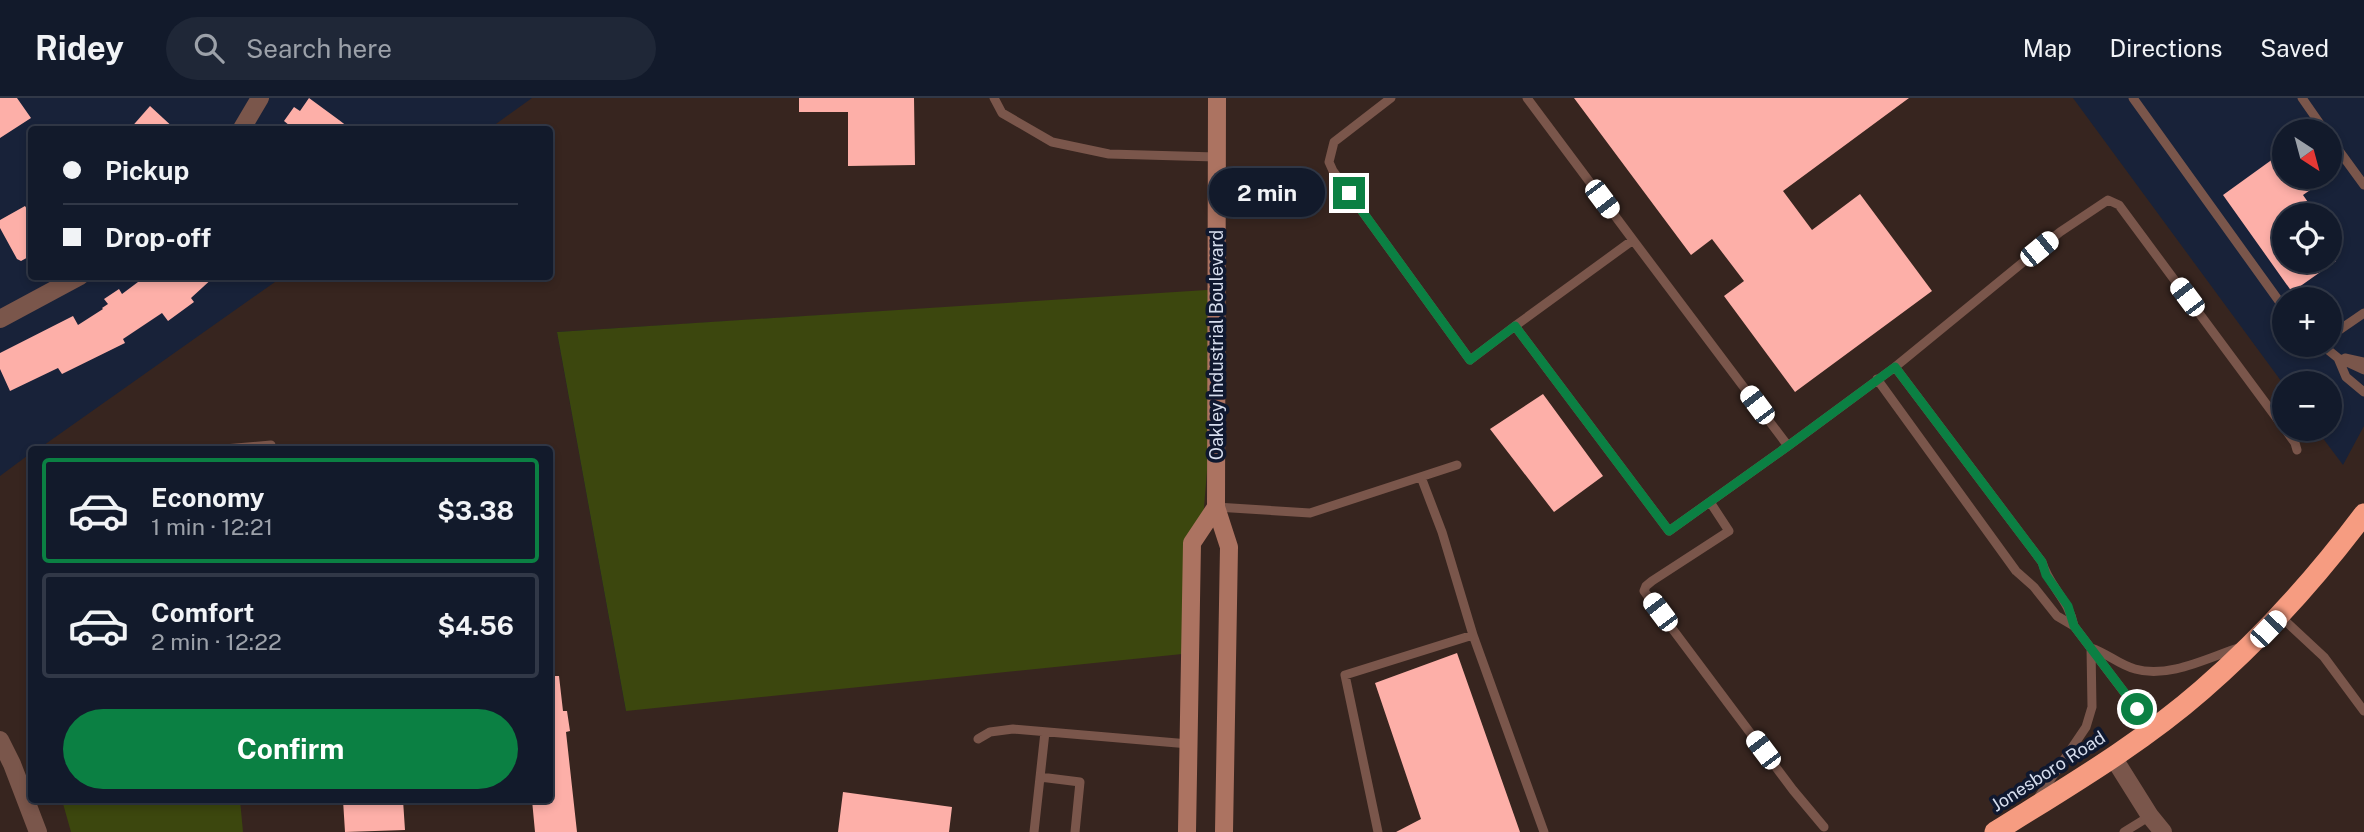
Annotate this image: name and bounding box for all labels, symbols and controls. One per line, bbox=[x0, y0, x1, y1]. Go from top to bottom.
search box bbox=[166, 17, 656, 80]
text: Ridey bbox=[35, 29, 124, 67]
icon: search bbox=[190, 29, 228, 67]
text: Search here bbox=[246, 33, 392, 64]
text: Map bbox=[2023, 34, 2072, 62]
text: Directions bbox=[2110, 34, 2222, 62]
text: Saved bbox=[2260, 34, 2329, 62]
north arrow bbox=[2272, 119, 2342, 189]
map controls bbox=[2272, 119, 2342, 441]
text: Pickup bbox=[105, 155, 189, 186]
callout: 2 min bbox=[1209, 168, 1324, 217]
car bbox=[1581, 176, 1624, 222]
route end bbox=[1333, 177, 1365, 209]
text: 2 min bbox=[1237, 179, 1297, 206]
button: locate bbox=[2272, 203, 2342, 273]
text: Drop-off bbox=[105, 222, 211, 253]
car bbox=[2017, 228, 2062, 270]
street label: Oakley Industrial Boulevard bbox=[1206, 230, 1227, 460]
car bbox=[2166, 274, 2209, 320]
button: + bbox=[2272, 287, 2342, 357]
button: − bbox=[2272, 371, 2342, 441]
car bbox=[1736, 382, 1779, 428]
icon: car bbox=[67, 479, 130, 542]
text: Economy bbox=[151, 482, 264, 513]
text: $3.38 bbox=[437, 495, 514, 526]
text: 1 min · 12:21 bbox=[151, 513, 273, 540]
car bbox=[1639, 589, 1682, 635]
icon: car bbox=[67, 594, 130, 657]
text: Comfort bbox=[151, 597, 254, 628]
car bbox=[2246, 607, 2291, 651]
text: $4.56 bbox=[438, 610, 514, 641]
text: 2 min · 12:22 bbox=[151, 628, 282, 655]
route start bbox=[2121, 693, 2153, 725]
button: Confirm bbox=[63, 709, 518, 789]
street label: Jonesboro Road bbox=[1987, 726, 2109, 816]
car bbox=[1742, 727, 1785, 773]

